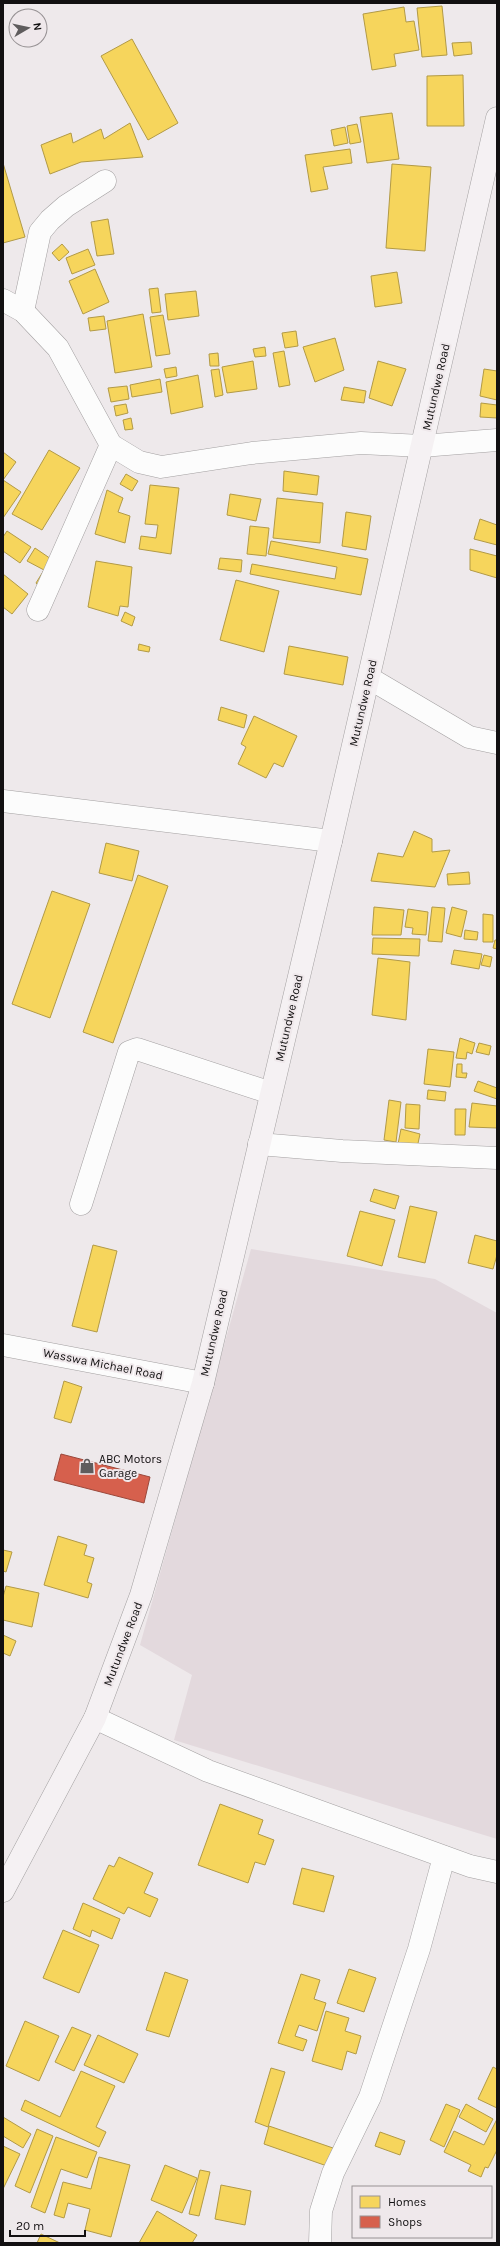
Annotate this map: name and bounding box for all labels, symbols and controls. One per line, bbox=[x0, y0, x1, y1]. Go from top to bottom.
north arrow bbox=[8, 8, 48, 48]
text: N bbox=[30, 22, 44, 31]
street label: Mutundwe Road bbox=[419, 342, 453, 432]
street label: Mutundwe Road bbox=[346, 658, 380, 748]
street label: Mutundwe Road bbox=[272, 973, 306, 1063]
street label: Mutundwe Road bbox=[197, 1288, 231, 1378]
street label: Wasswa Michael Road bbox=[42, 1346, 164, 1382]
place label: ABC Motors Garage bbox=[99, 1452, 162, 1480]
shop icon: ABC Motors Garage bbox=[78, 1457, 96, 1475]
street label: Mutundwe Road bbox=[101, 1600, 145, 1688]
legend bbox=[352, 2186, 492, 2238]
text: Homes bbox=[388, 2195, 426, 2209]
scale bar bbox=[10, 2212, 85, 2238]
text: Shops bbox=[388, 2215, 422, 2229]
text: 20 m bbox=[16, 2219, 44, 2233]

